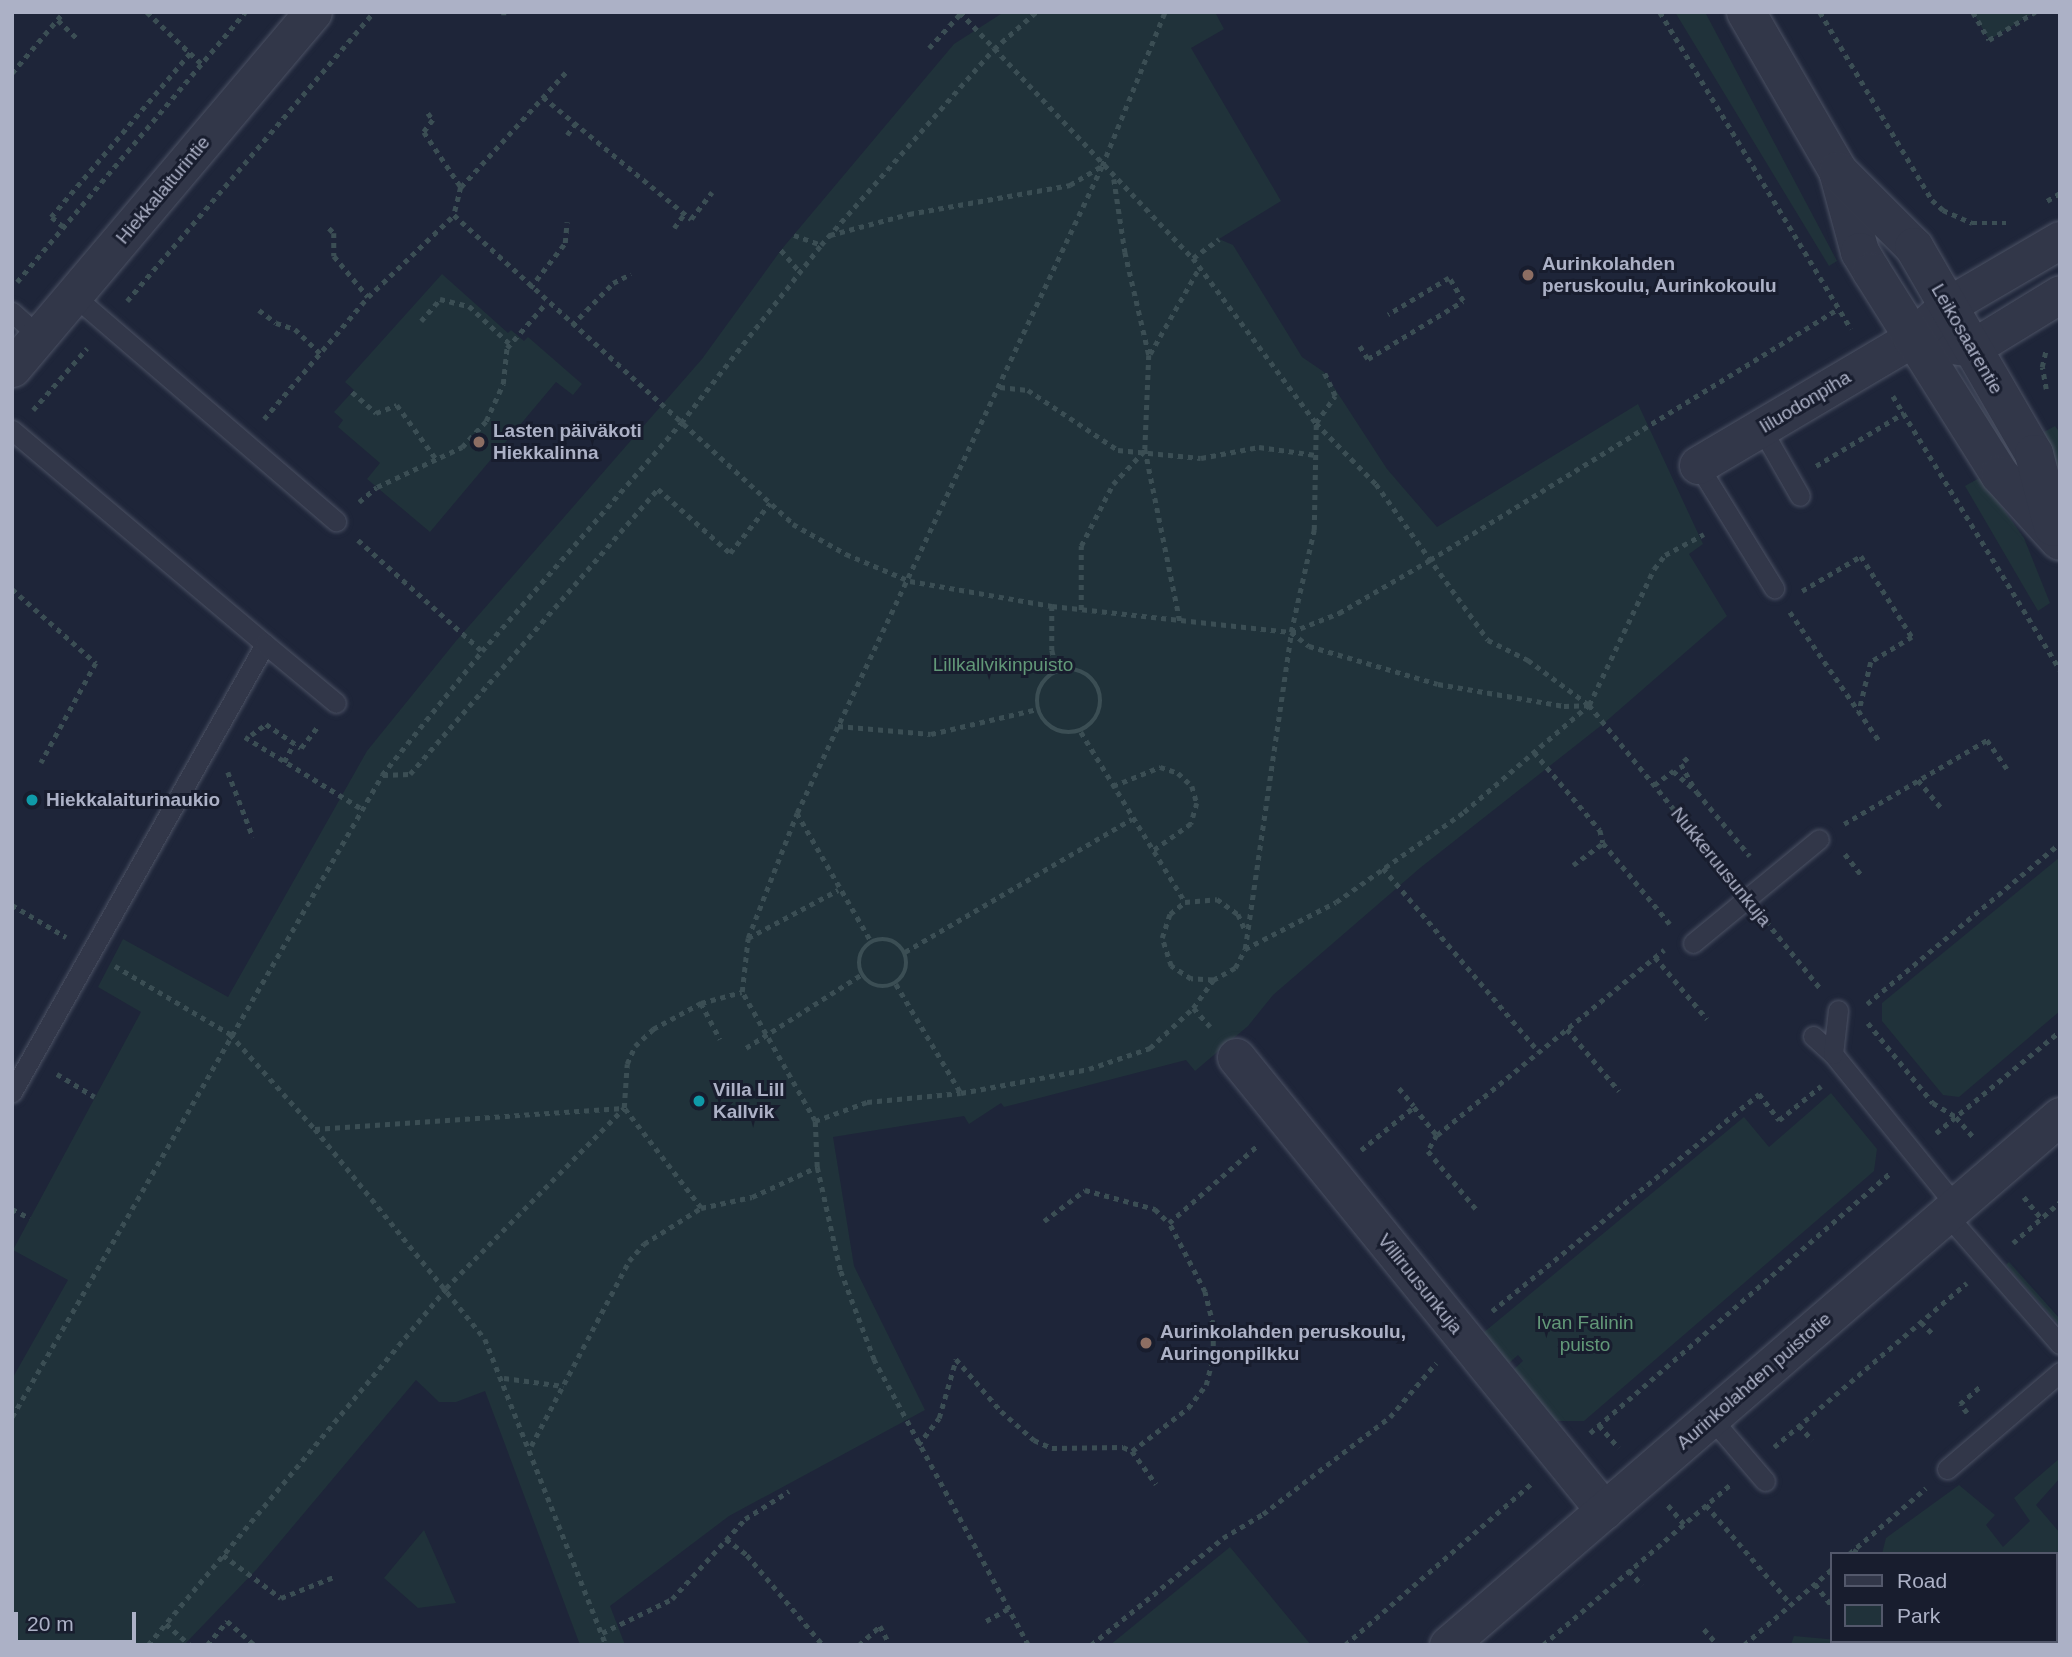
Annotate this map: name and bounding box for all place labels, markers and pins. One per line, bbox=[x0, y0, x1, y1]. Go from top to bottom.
place label: Aurinkolahden peruskoulu, Aurinkokoulu bbox=[1542, 253, 1777, 297]
marker: Aurinkolahden peruskoulu, Aurinkokoulu bbox=[1520, 267, 1536, 283]
place label: Lasten päiväkoti Hiekkalinna bbox=[493, 420, 642, 464]
marker: Lasten päiväkoti Hiekkalinna bbox=[471, 434, 487, 450]
place label: Hiekkalaiturinaukio bbox=[46, 789, 220, 811]
marker: Hiekkalaiturinaukio bbox=[24, 792, 40, 808]
place label: Villa Lill Kallvik bbox=[713, 1079, 784, 1123]
marker: Villa Lill Kallvik bbox=[691, 1093, 707, 1109]
place label: Aurinkolahden peruskoulu, Auringonpilkku bbox=[1160, 1321, 1406, 1365]
marker: Aurinkolahden peruskoulu, Auringonpilkku bbox=[1138, 1335, 1154, 1351]

